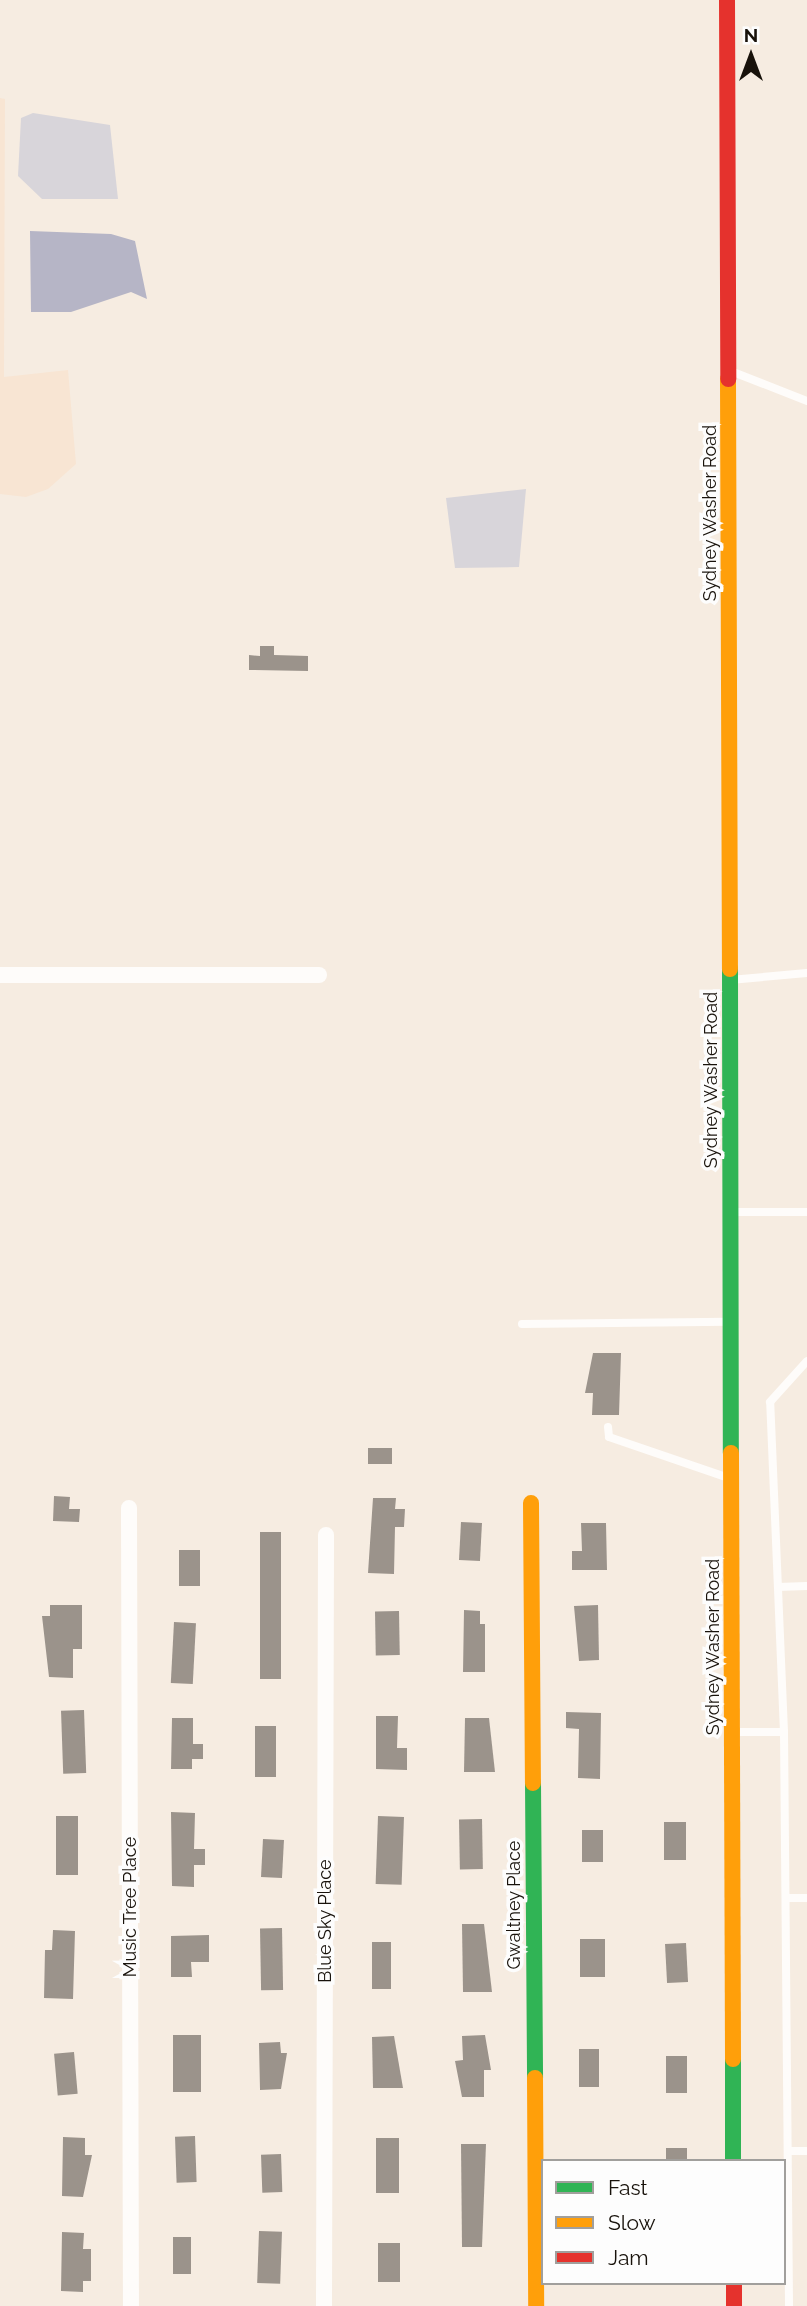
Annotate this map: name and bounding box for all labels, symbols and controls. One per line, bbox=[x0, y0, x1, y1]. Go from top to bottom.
north arrow bbox=[716, 21, 786, 91]
text: N bbox=[744, 24, 758, 46]
street label: Sydney Washer Road bbox=[699, 424, 721, 602]
street label: Sydney Washer Road bbox=[700, 991, 722, 1169]
street label: Sydney Washer Road bbox=[702, 1558, 724, 1736]
street label: Music Tree Place bbox=[119, 1837, 141, 1977]
street label: Gwaltney Place bbox=[503, 1840, 525, 1970]
street label: Blue Sky Place bbox=[314, 1859, 336, 1983]
legend bbox=[541, 2159, 786, 2285]
text: Fast bbox=[608, 2175, 648, 2200]
text: Slow bbox=[608, 2210, 656, 2235]
text: Jam bbox=[608, 2245, 649, 2270]

